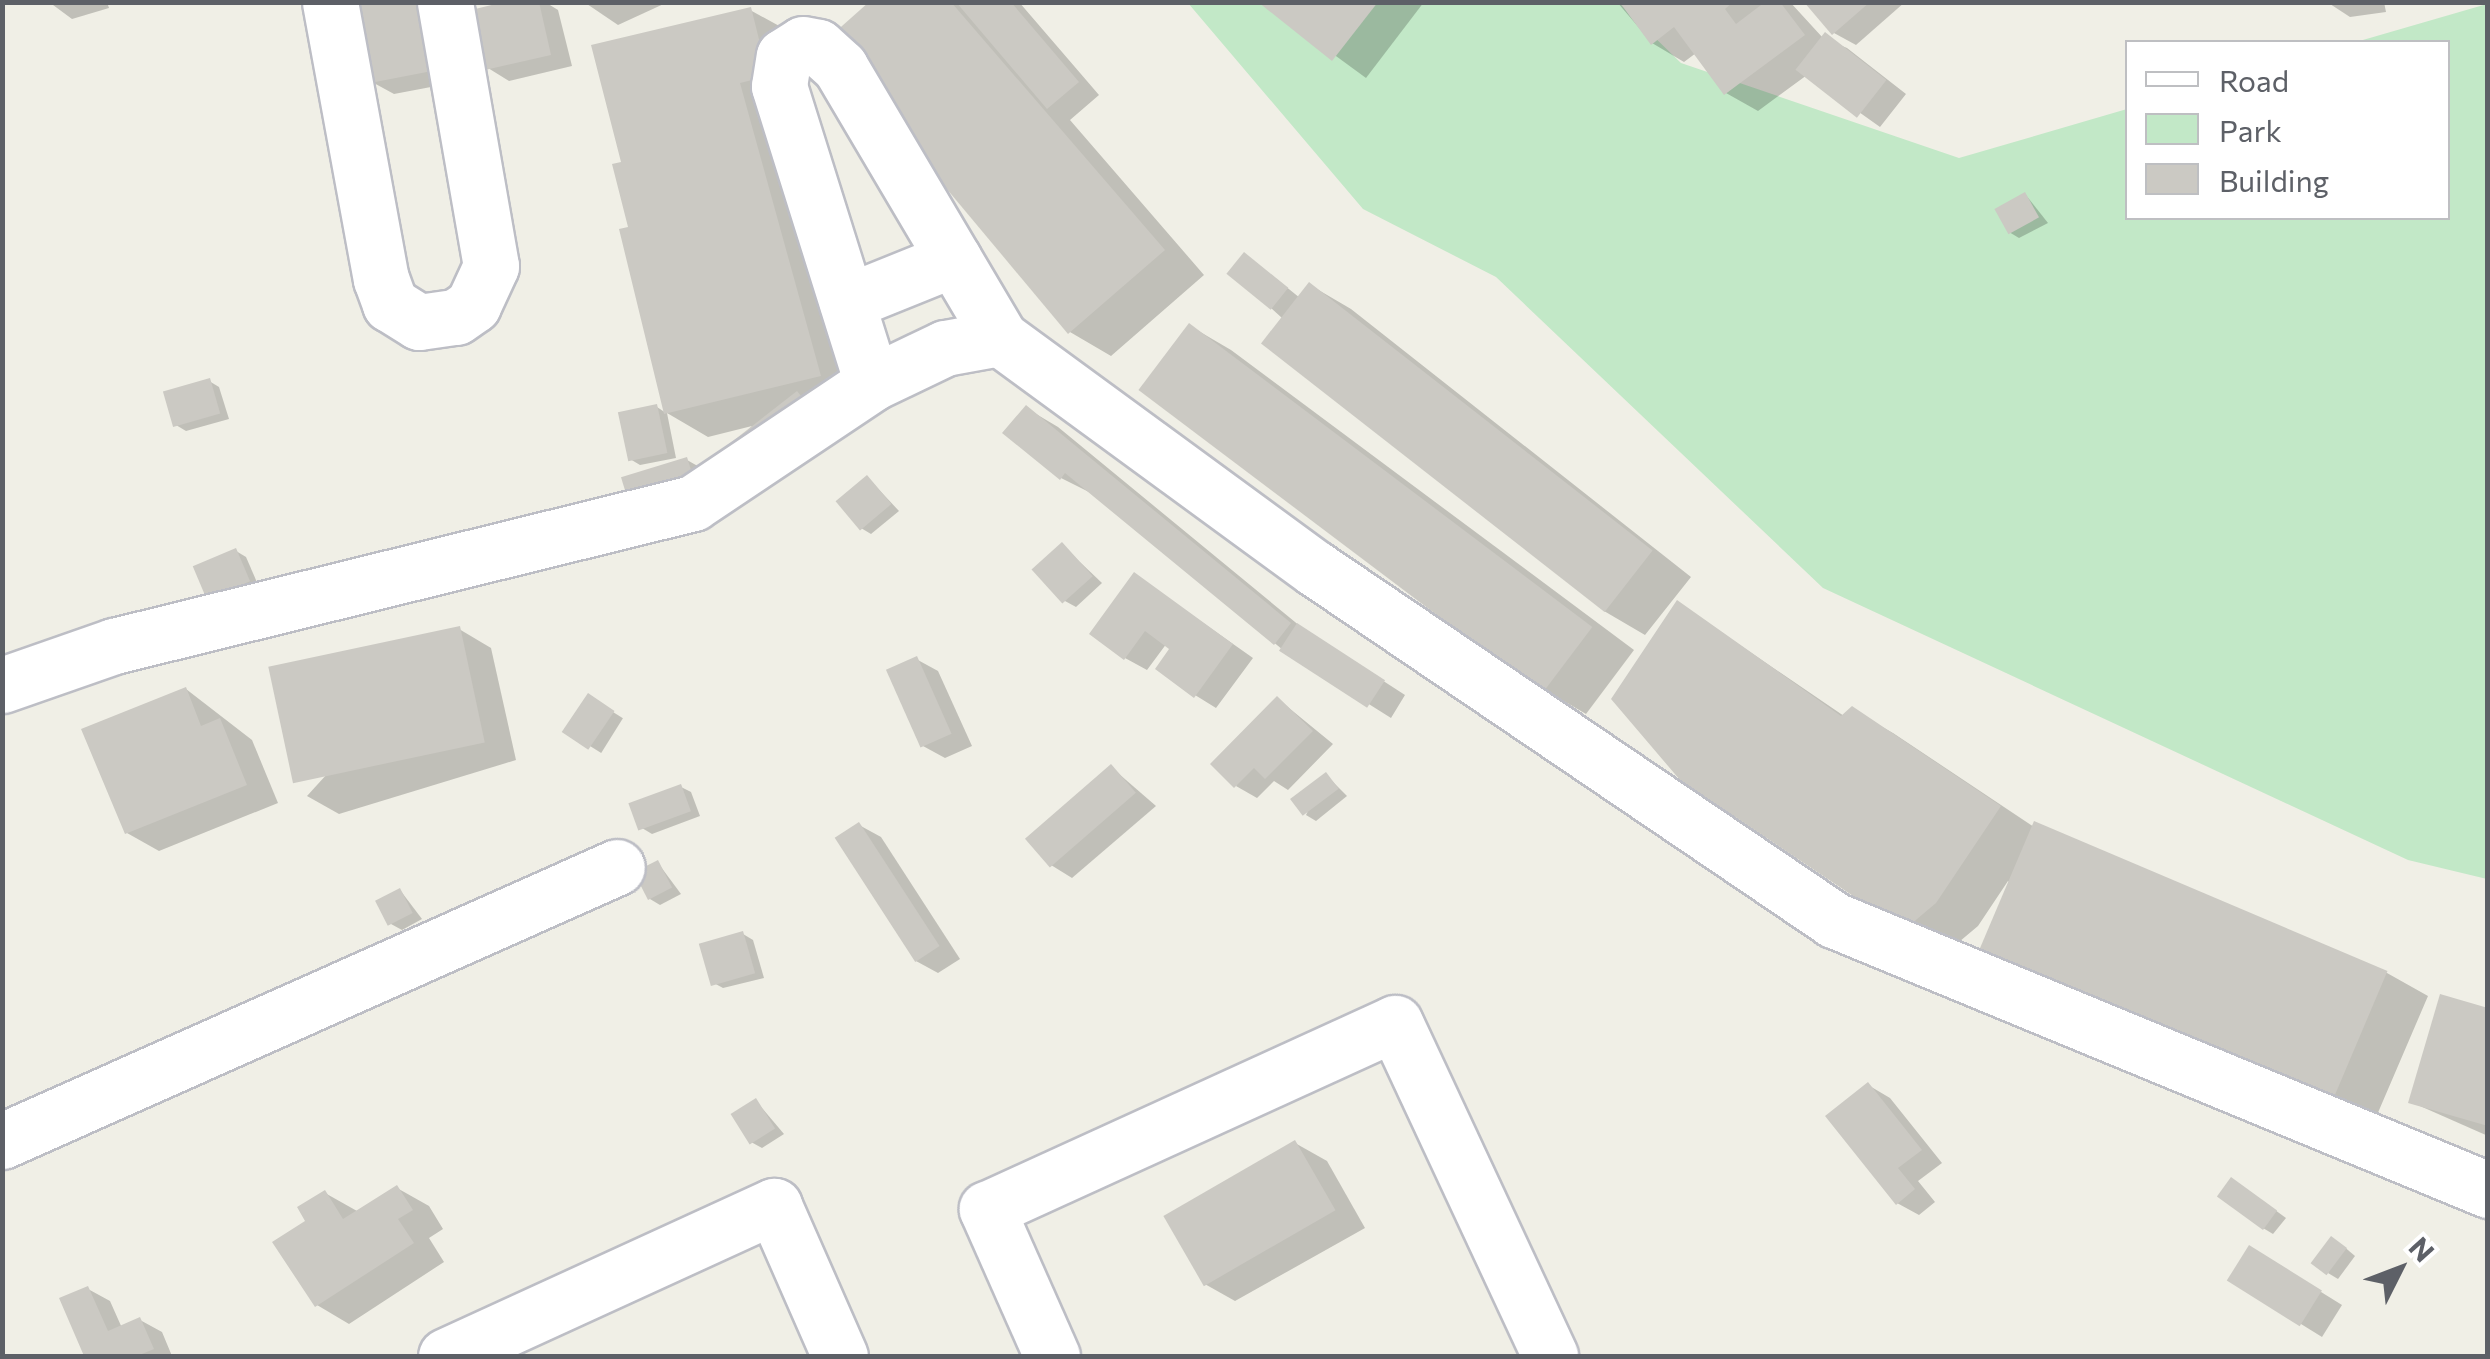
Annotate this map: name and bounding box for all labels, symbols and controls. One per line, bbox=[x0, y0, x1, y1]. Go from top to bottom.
legend bbox=[2125, 40, 2450, 220]
text: Road bbox=[2219, 61, 2289, 98]
text: Park bbox=[2219, 111, 2282, 148]
text: Building bbox=[2219, 161, 2329, 198]
north arrow bbox=[2350, 1219, 2450, 1319]
text: N bbox=[2403, 1230, 2442, 1268]

